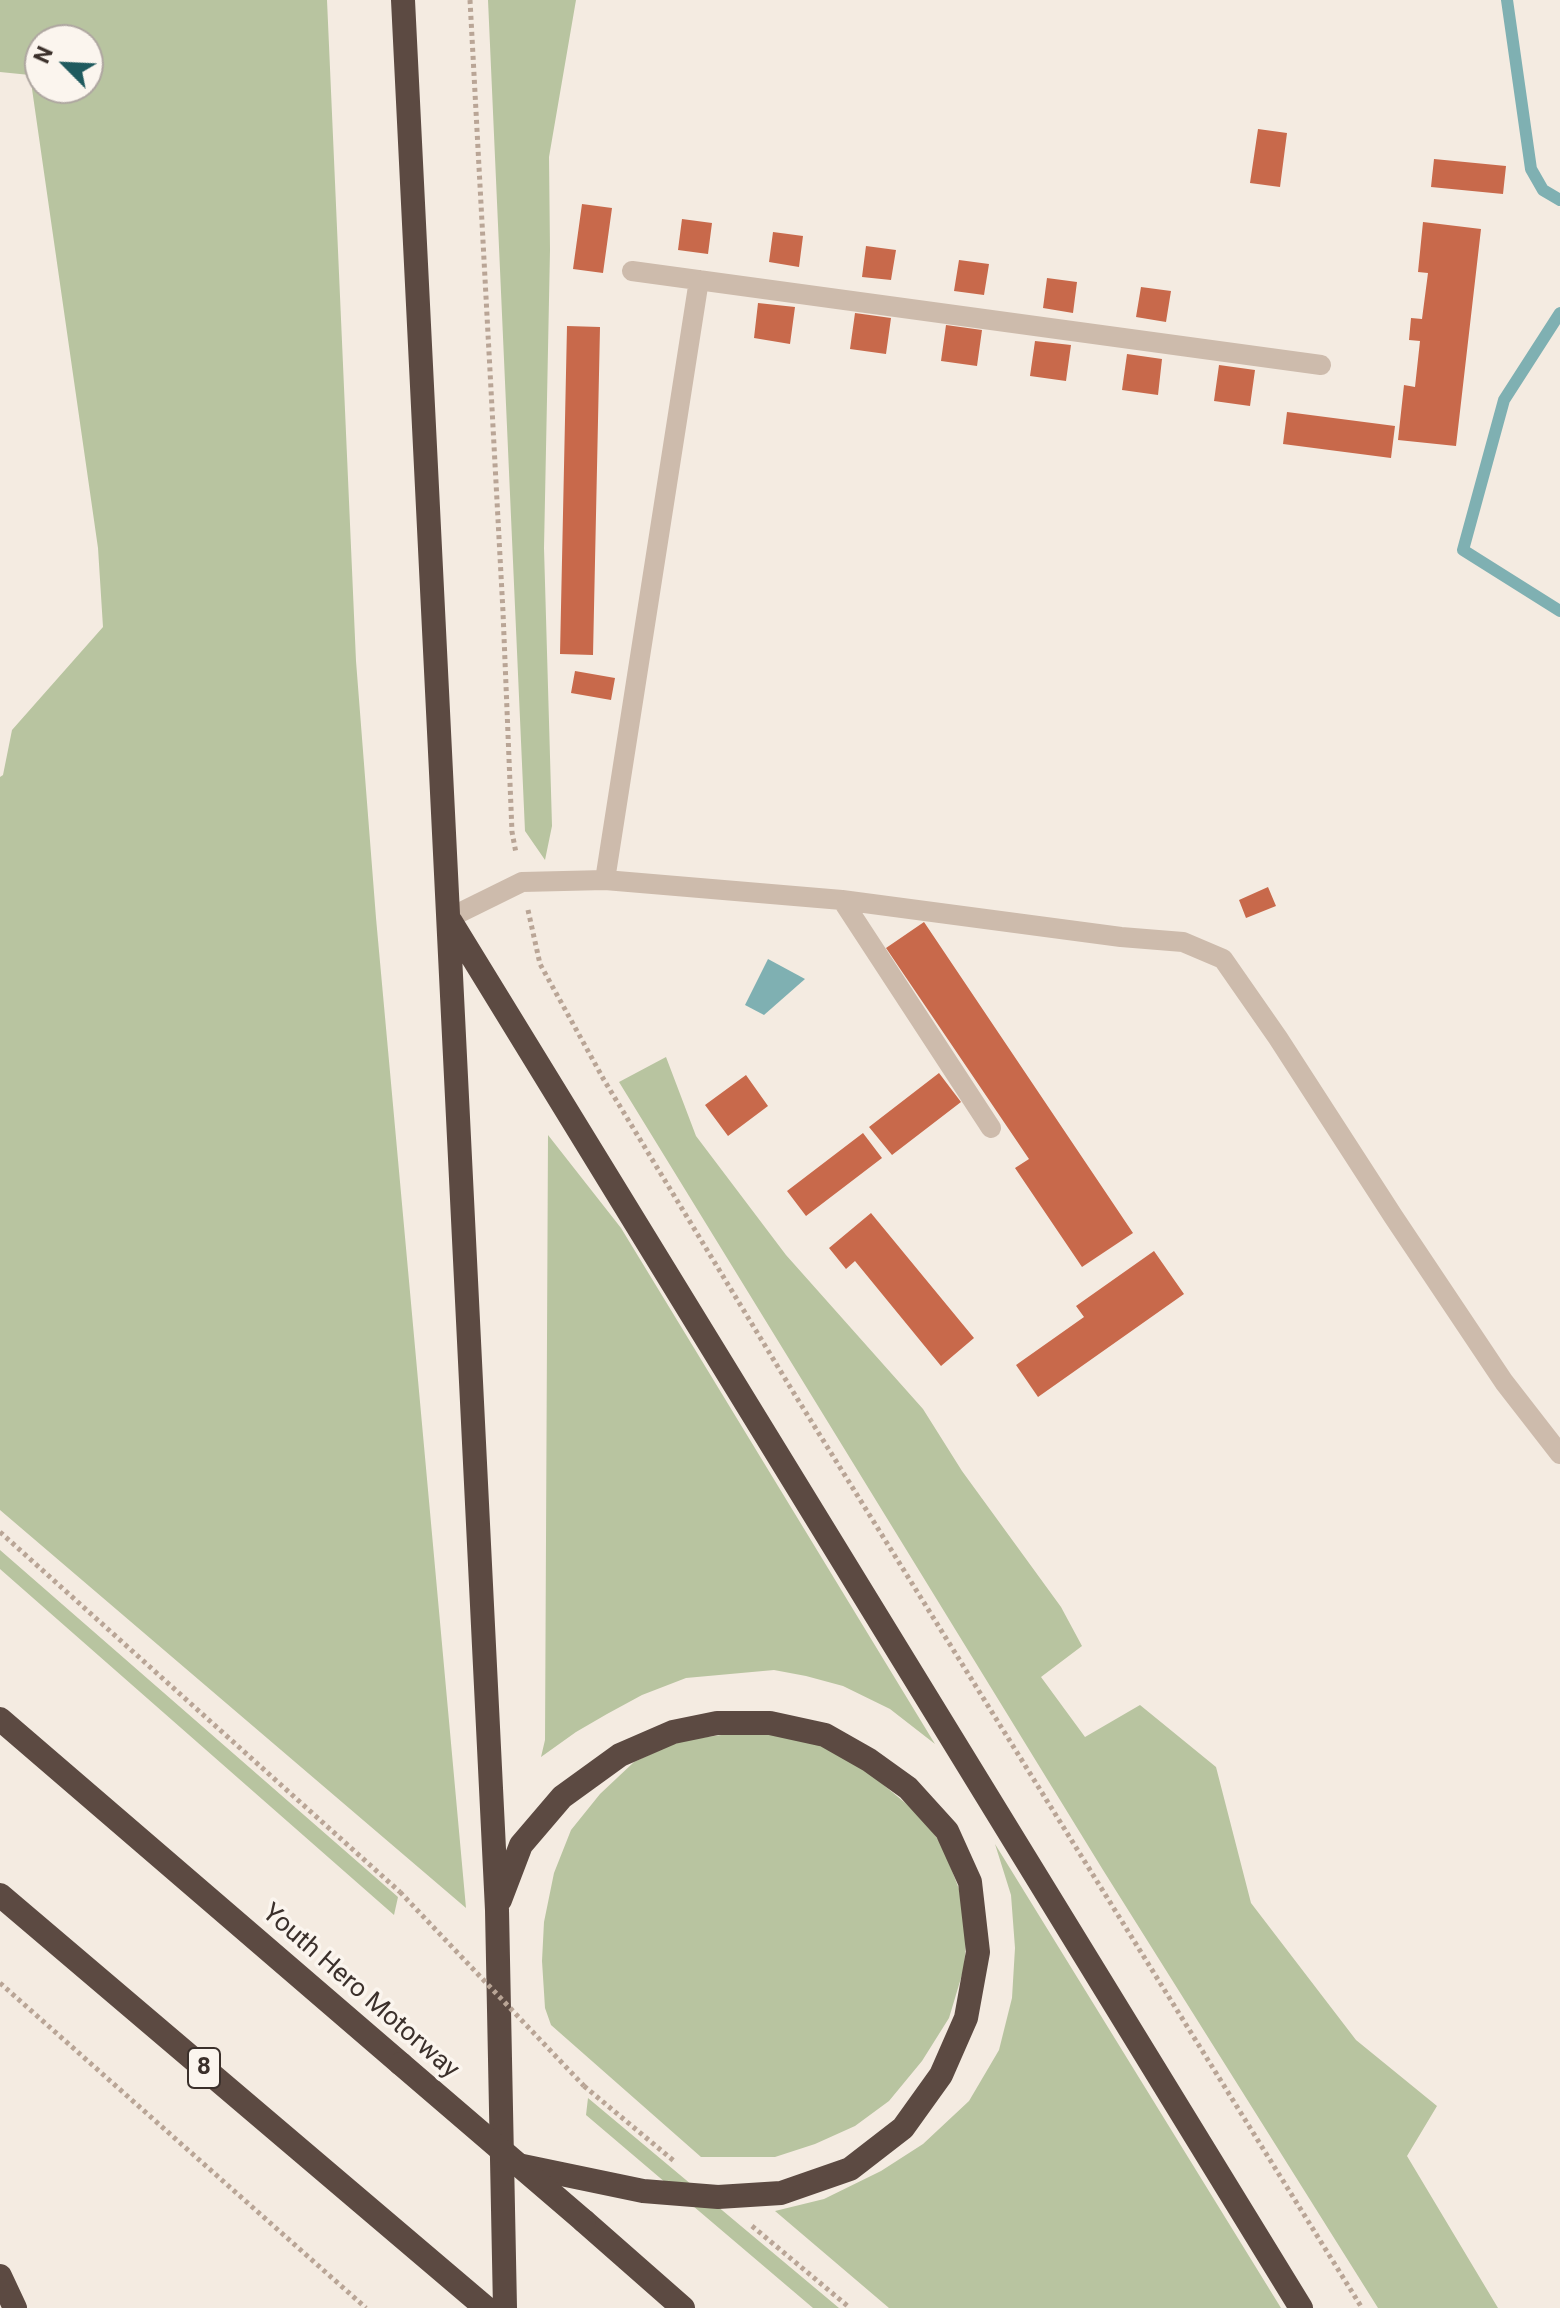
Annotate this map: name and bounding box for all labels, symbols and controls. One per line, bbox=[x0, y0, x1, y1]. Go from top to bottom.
north arrow bbox=[24, 24, 104, 104]
text: N bbox=[29, 43, 58, 67]
street label: Youth Hero Motorway bbox=[255, 1898, 465, 2086]
road number: 8 bbox=[188, 2048, 220, 2088]

